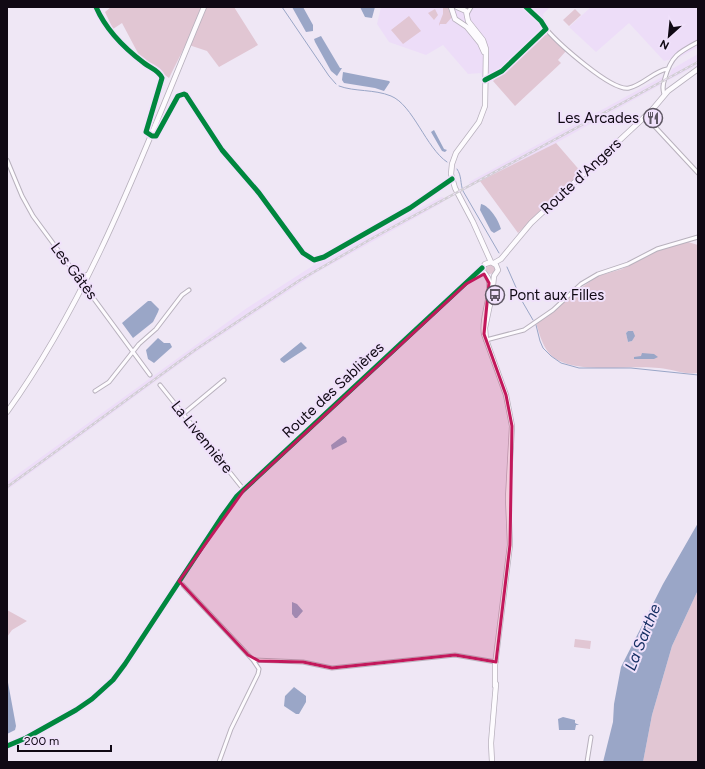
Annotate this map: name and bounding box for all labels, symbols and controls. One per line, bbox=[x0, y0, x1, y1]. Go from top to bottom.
north arrow bbox=[649, 16, 689, 56]
text: N bbox=[658, 37, 671, 52]
restaurant icon: Les Arcades bbox=[642, 107, 664, 129]
place label: Les Arcades bbox=[557, 109, 639, 127]
street label: Route d'Angers bbox=[537, 134, 625, 218]
street label: Les Gâtès bbox=[47, 239, 101, 303]
bus stop icon: Pont aux Filles bbox=[484, 284, 506, 306]
place label: Pont aux Filles bbox=[509, 286, 604, 304]
street label: Route des Sablières bbox=[278, 338, 388, 442]
street label: La Livennière bbox=[167, 397, 237, 477]
water label: La Sarthe bbox=[621, 601, 665, 673]
scale bar bbox=[18, 727, 111, 753]
text: 200 m bbox=[24, 734, 59, 748]

